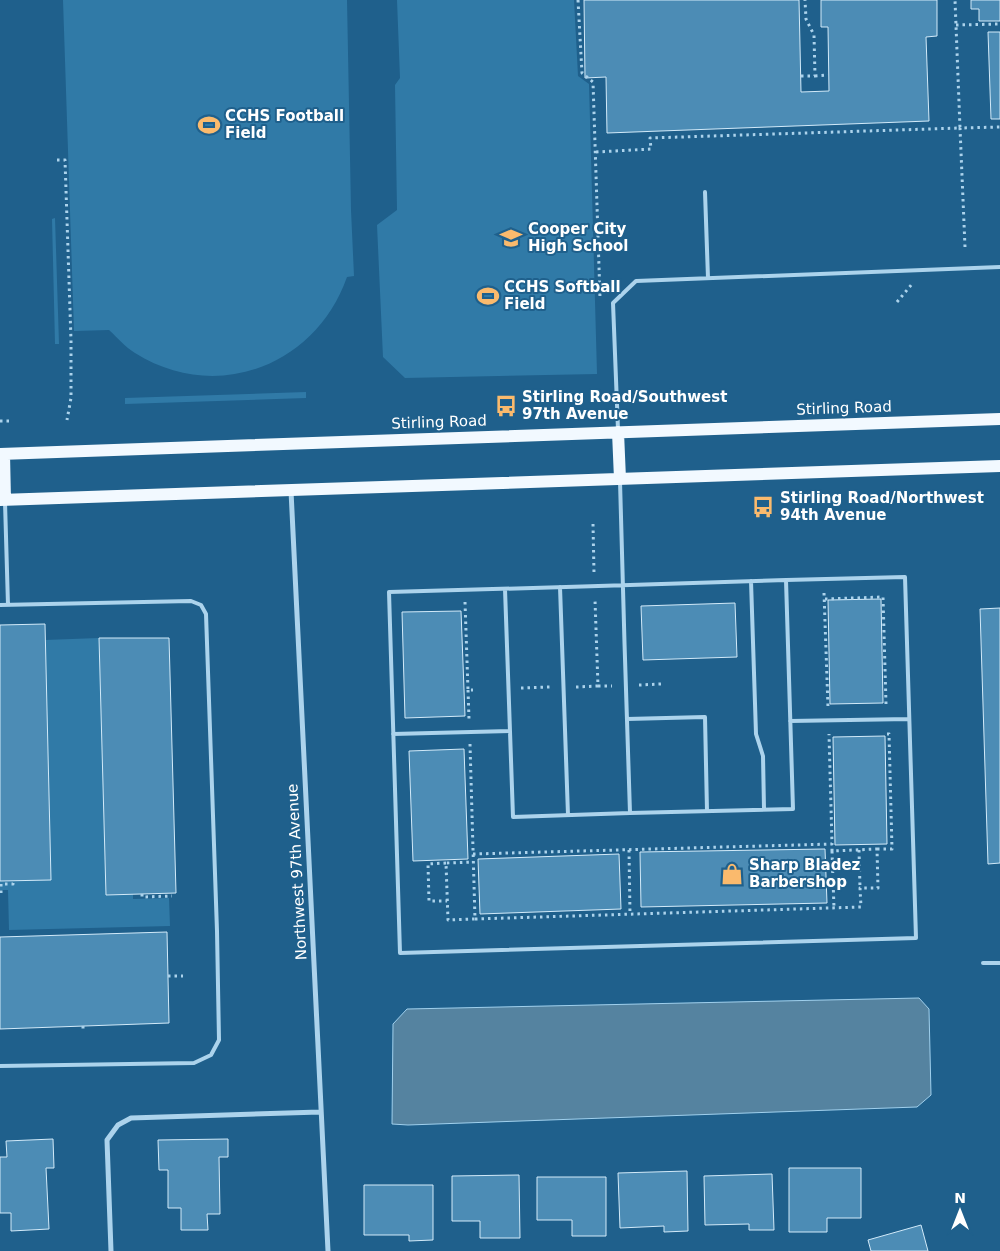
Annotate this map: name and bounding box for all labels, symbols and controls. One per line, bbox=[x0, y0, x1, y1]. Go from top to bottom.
place label: CCHS Football Field bbox=[225, 107, 344, 142]
sports icon: CCHS Football Field bbox=[196, 112, 222, 138]
place label: Cooper City High School bbox=[528, 220, 628, 255]
school or university icon: Cooper City High School bbox=[498, 225, 524, 251]
place label: CCHS Softball Field bbox=[504, 278, 621, 313]
sports icon: CCHS Softball Field bbox=[475, 283, 501, 309]
place label: Stirling Road/Southwest 97th Avenue bbox=[522, 388, 727, 423]
bus stop icon: Stirling Road/Southwest 97th Avenue bbox=[493, 393, 519, 419]
street label: Stirling Road bbox=[796, 397, 892, 419]
street label: Stirling Road bbox=[391, 411, 487, 433]
place label: Stirling Road/Northwest 94th Avenue bbox=[780, 489, 984, 524]
bus stop icon: Stirling Road/Northwest 94th Avenue bbox=[750, 494, 776, 520]
street label: Northwest 97th Avenue bbox=[283, 783, 311, 961]
place label: Sharp Bladez Barbershop bbox=[749, 856, 861, 891]
shop icon: Sharp Bladez Barbershop bbox=[719, 861, 745, 887]
north arrow bbox=[935, 1186, 985, 1236]
text: N bbox=[954, 1190, 966, 1206]

